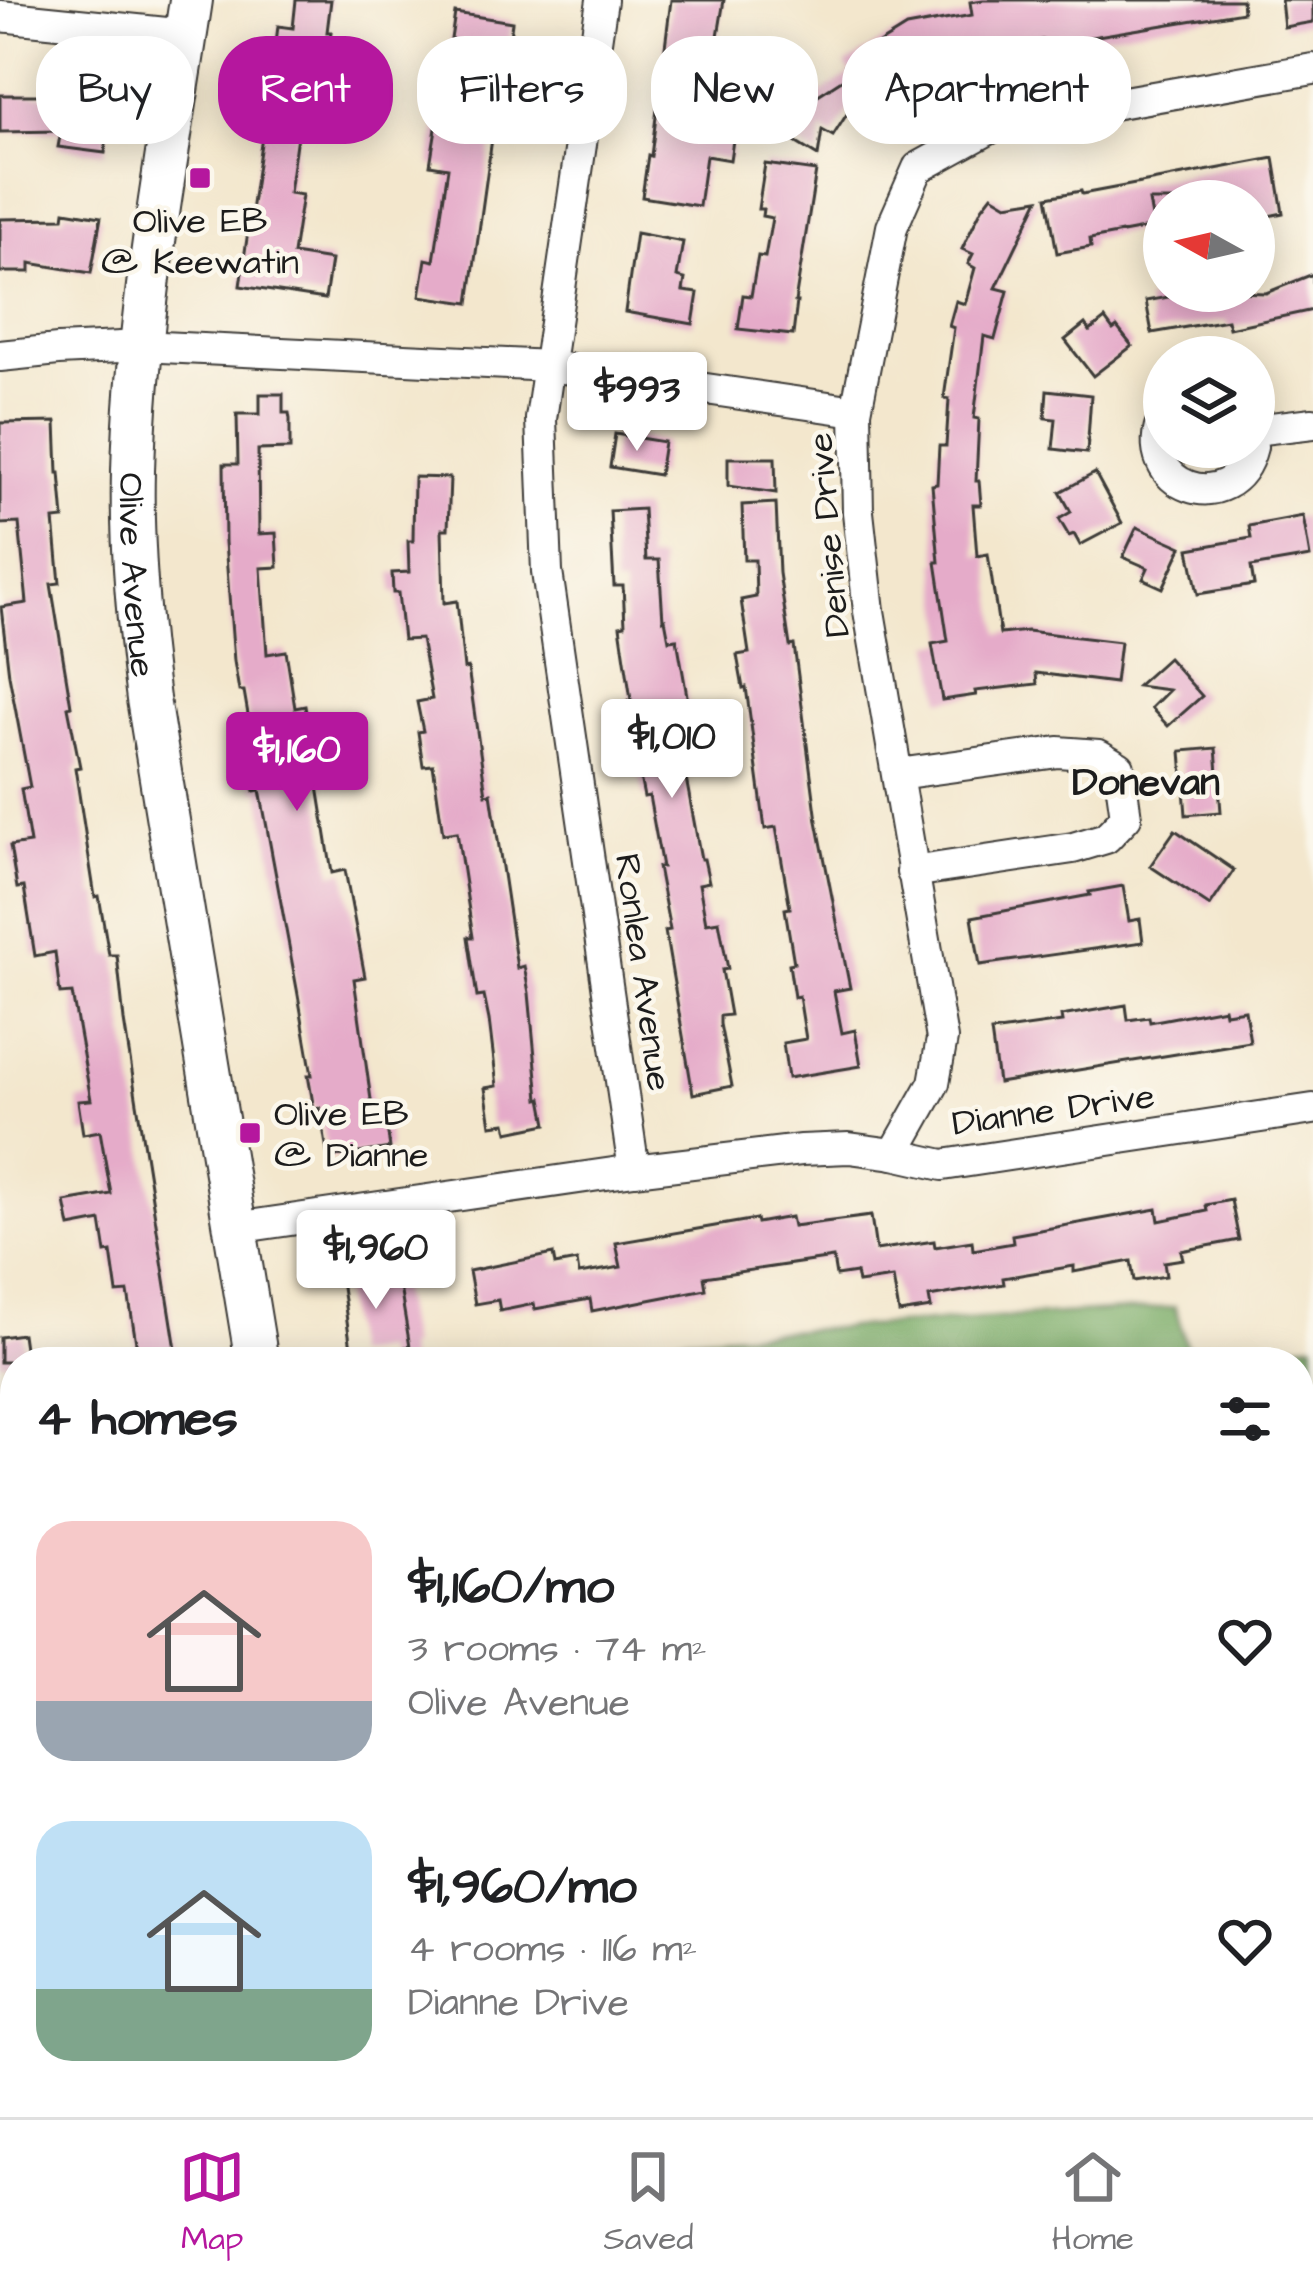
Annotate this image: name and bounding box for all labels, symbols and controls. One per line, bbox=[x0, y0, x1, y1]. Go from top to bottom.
chip: Buy bbox=[36, 36, 194, 144]
chip: Rent bbox=[218, 36, 393, 144]
chip: Filters bbox=[417, 36, 627, 144]
chip: New bbox=[651, 36, 818, 144]
chip: Apartment bbox=[842, 36, 1131, 144]
marker: Olive EB @ Keewatin bbox=[187, 165, 213, 191]
north arrow bbox=[1143, 180, 1275, 312]
map controls bbox=[1143, 180, 1275, 468]
place label: Olive EB @ Keewatin bbox=[101, 196, 299, 288]
button: layers bbox=[1143, 336, 1275, 468]
pin: $993 bbox=[566, 352, 708, 454]
text: $993 bbox=[594, 364, 680, 418]
street label: Denise Drive bbox=[795, 430, 864, 639]
street label: Olive Avenue bbox=[105, 472, 168, 680]
pin: $1,010 bbox=[574, 699, 770, 801]
text: $1,010 bbox=[628, 711, 716, 765]
pin: $1,160 bbox=[199, 712, 395, 814]
text: $1,160 bbox=[253, 724, 341, 778]
district label: Donevan bbox=[1072, 757, 1220, 811]
street label: Ronlea Avenue bbox=[601, 851, 684, 1094]
street label: Dianne Drive bbox=[949, 1071, 1158, 1150]
place label: Olive EB @ Dianne bbox=[274, 1089, 429, 1181]
marker: Olive EB @ Dianne bbox=[237, 1120, 263, 1146]
pin: $1,960 bbox=[278, 1210, 474, 1312]
text: $1,960 bbox=[324, 1222, 428, 1276]
text: 4 homes bbox=[36, 1384, 238, 1455]
icon: filters bbox=[1212, 1386, 1278, 1452]
text: $1,160/mo bbox=[408, 1552, 614, 1623]
icon: home bbox=[132, 1569, 276, 1713]
icon: heart bbox=[1212, 1608, 1278, 1674]
text: 3 rooms · 74 m² bbox=[408, 1623, 707, 1677]
text: Olive Avenue bbox=[408, 1677, 630, 1731]
text: $1,960/mo bbox=[408, 1852, 637, 1923]
icon: home bbox=[132, 1869, 276, 2013]
icon: heart bbox=[1212, 1908, 1278, 1974]
text: 4 rooms · 116 m² bbox=[408, 1923, 697, 1977]
text: Dianne Drive bbox=[408, 1977, 629, 2031]
tab: Map bbox=[179, 2144, 245, 2262]
tab: Saved bbox=[603, 2144, 693, 2262]
tab: Home bbox=[1052, 2144, 1134, 2262]

